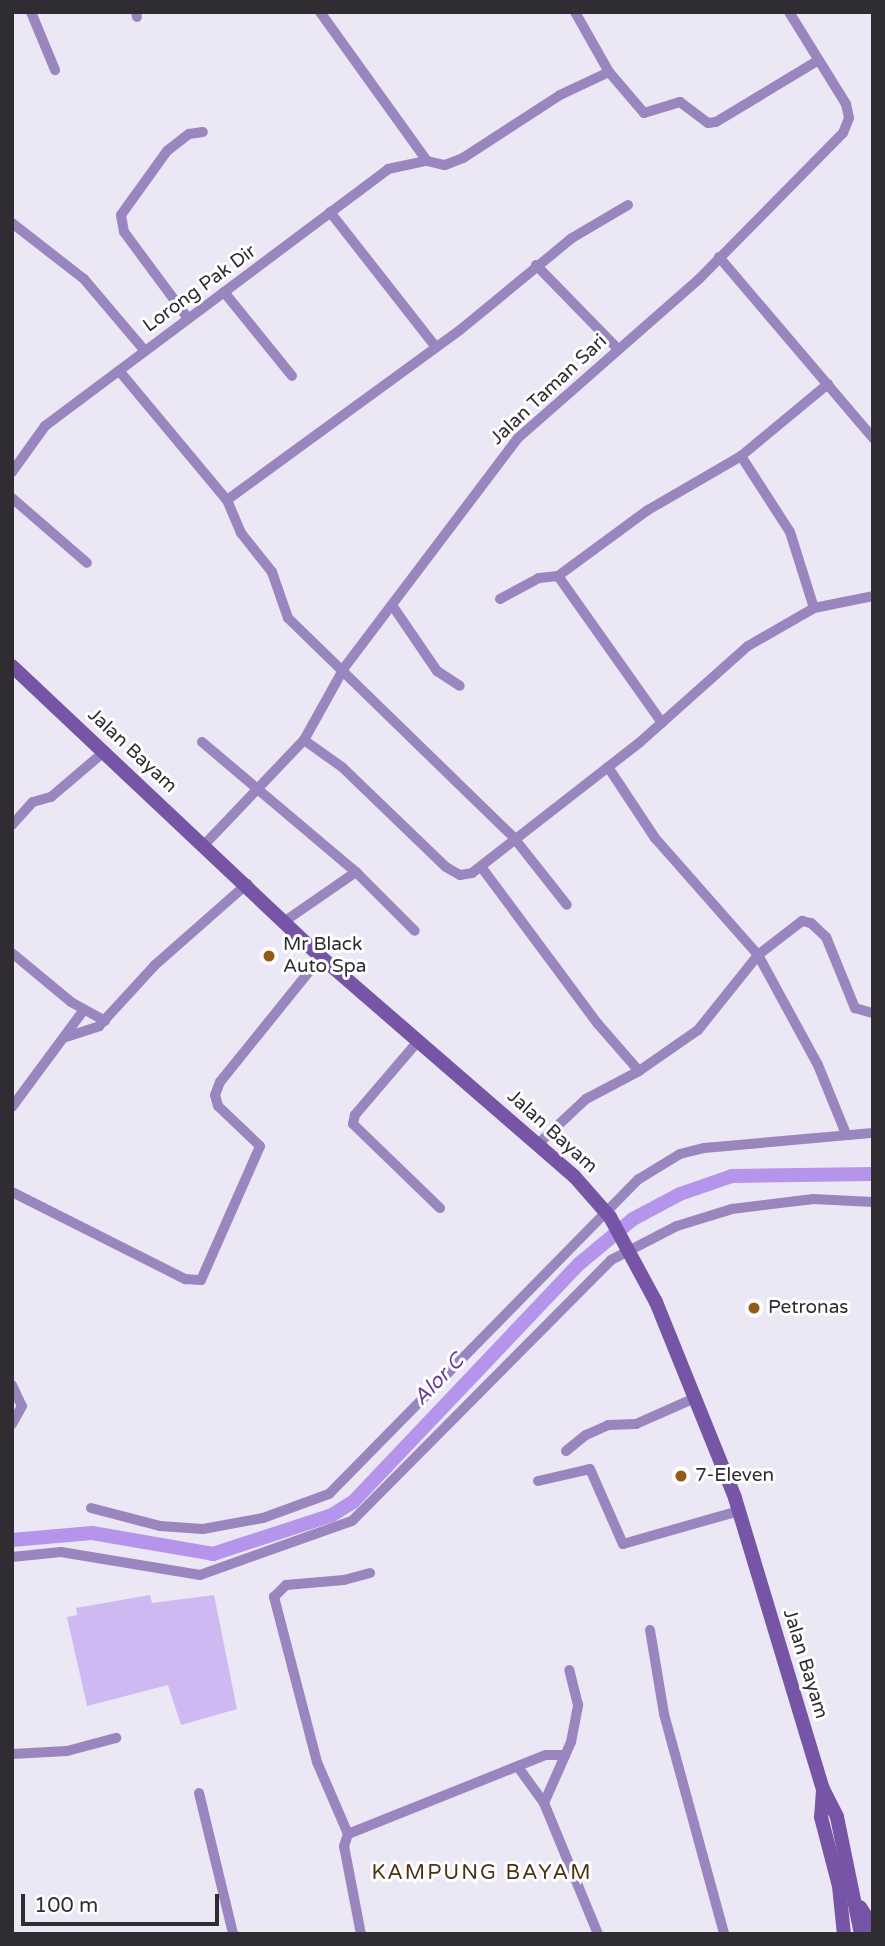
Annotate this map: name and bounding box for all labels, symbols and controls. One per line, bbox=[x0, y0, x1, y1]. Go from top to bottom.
street label: Lorong Pak Dir bbox=[139, 240, 261, 338]
street label: Jalan Taman Sari bbox=[486, 330, 612, 450]
street label: Jalan Bayam bbox=[83, 704, 181, 798]
place label: Mr Black Auto Spa bbox=[283, 934, 366, 978]
marker: Mr Black Auto Spa bbox=[261, 948, 277, 964]
street label: Jalan Bayam bbox=[502, 1086, 602, 1178]
place label: Petronas bbox=[768, 1297, 848, 1319]
marker: Petronas bbox=[746, 1300, 762, 1316]
water label: Alor C bbox=[409, 1349, 469, 1411]
place label: 7-Eleven bbox=[695, 1465, 774, 1487]
marker: 7-Eleven bbox=[673, 1468, 689, 1484]
street label: Jalan Bayam bbox=[778, 1606, 832, 1722]
district label: KAMPUNG BAYAM bbox=[373, 1860, 591, 1886]
scale bar bbox=[24, 1880, 222, 1924]
text: 100 m bbox=[34, 1893, 98, 1918]

